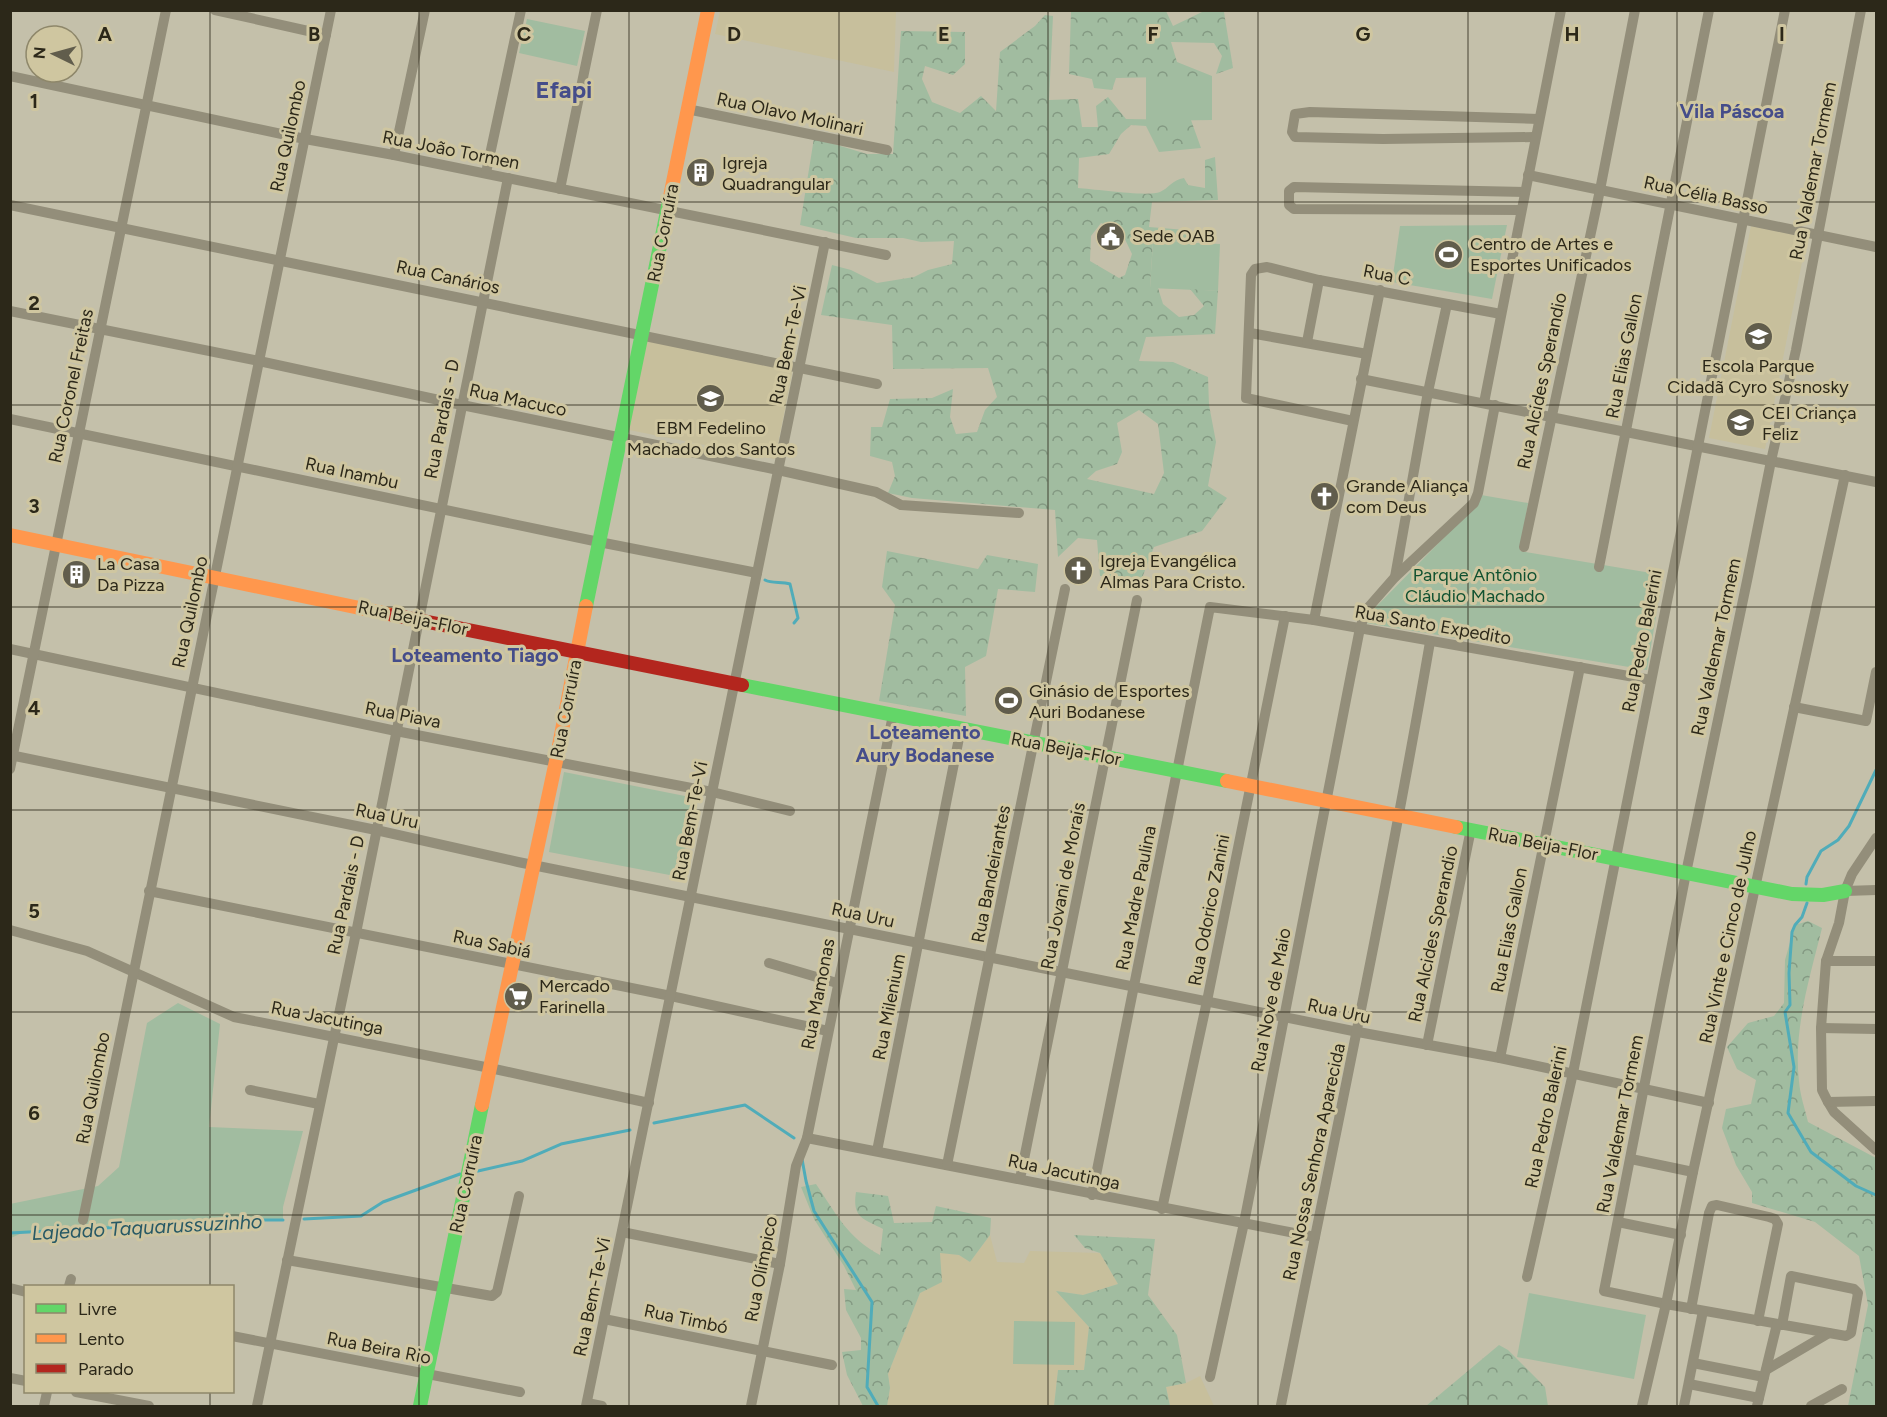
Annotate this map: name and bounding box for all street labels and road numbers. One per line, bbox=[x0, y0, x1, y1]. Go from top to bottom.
street label: Rua Quilombo bbox=[265, 78, 311, 194]
street label: Rua Valdemar Tormem bbox=[1785, 80, 1841, 262]
street label: Rua Olavo Molinari bbox=[715, 88, 865, 140]
street label: Rua João Tormen bbox=[381, 126, 521, 174]
street label: Rua Célia Basso bbox=[1642, 171, 1770, 219]
street label: Rua Corruíra bbox=[643, 182, 683, 284]
street label: Rua Canários bbox=[394, 255, 502, 299]
street label: Rua C bbox=[1361, 260, 1413, 290]
street label: Rua Bem-Te-Vi bbox=[765, 283, 811, 407]
street label: Rua Alcides Sperandio bbox=[1513, 291, 1571, 471]
street label: Rua Elias Gallon bbox=[1601, 292, 1647, 420]
street label: Rua Coronel Freitas bbox=[44, 307, 98, 465]
street label: Rua Pardais - D bbox=[420, 357, 464, 481]
street label: Rua Macuco bbox=[467, 379, 569, 421]
street label: Rua Inambu bbox=[303, 452, 401, 494]
street label: Rua Quilombo bbox=[167, 554, 213, 670]
street label: Rua Valdemar Tormem bbox=[1686, 556, 1746, 738]
street label: Rua Pedro Balerini bbox=[1617, 568, 1667, 714]
street label: Rua Beija-Flor bbox=[356, 596, 470, 640]
street label: Rua Santo Expedito bbox=[1353, 600, 1513, 650]
street label: Rua Corruíra bbox=[546, 658, 586, 760]
street label: Rua Piava bbox=[363, 697, 443, 733]
street label: Rua Beija-Flor bbox=[1009, 728, 1123, 770]
street label: Rua Bem-Te-Vi bbox=[668, 759, 712, 883]
street label: Rua Uru bbox=[354, 799, 420, 833]
street label: Rua Jovani de Morais bbox=[1036, 801, 1090, 971]
street label: Rua Bandeirantes bbox=[967, 803, 1015, 945]
street label: Rua Beija-Flor bbox=[1486, 823, 1600, 865]
street label: Rua Madre Paulina bbox=[1111, 824, 1161, 972]
street label: Rua Vinte e Cinco de Julho bbox=[1695, 828, 1761, 1046]
street label: Rua Odorico Zanini bbox=[1184, 832, 1234, 988]
street label: Rua Pardais - D bbox=[323, 833, 369, 957]
street label: Rua Alcides Sperandio bbox=[1404, 844, 1462, 1024]
street label: Rua Elias Gallon bbox=[1486, 866, 1532, 994]
street label: Rua Uru bbox=[830, 898, 896, 932]
street label: Rua Sabiá bbox=[451, 925, 533, 963]
street label: Rua Nove de Maio bbox=[1246, 926, 1296, 1074]
street label: Rua Mamonas bbox=[796, 937, 840, 1051]
street label: Rua Milenium bbox=[868, 952, 910, 1062]
street label: Rua Uru bbox=[1306, 994, 1372, 1028]
street label: Rua Jacutinga bbox=[269, 996, 385, 1040]
street label: Rua Quilombo bbox=[71, 1030, 115, 1146]
street label: Rua Valdemar Tormem bbox=[1592, 1033, 1648, 1215]
street label: Rua Nossa Senhora Aparecida bbox=[1278, 1041, 1350, 1283]
street label: Rua Pedro Balerini bbox=[1520, 1044, 1572, 1190]
street label: Rua Corruíra bbox=[445, 1133, 487, 1235]
street label: Rua Jacutinga bbox=[1006, 1149, 1122, 1195]
street label: Rua Olímpico bbox=[740, 1214, 782, 1324]
street label: Rua Bem-Te-Vi bbox=[569, 1235, 615, 1359]
street label: Rua Timbó bbox=[642, 1299, 730, 1339]
street label: Rua Beira Rio bbox=[325, 1327, 433, 1369]

